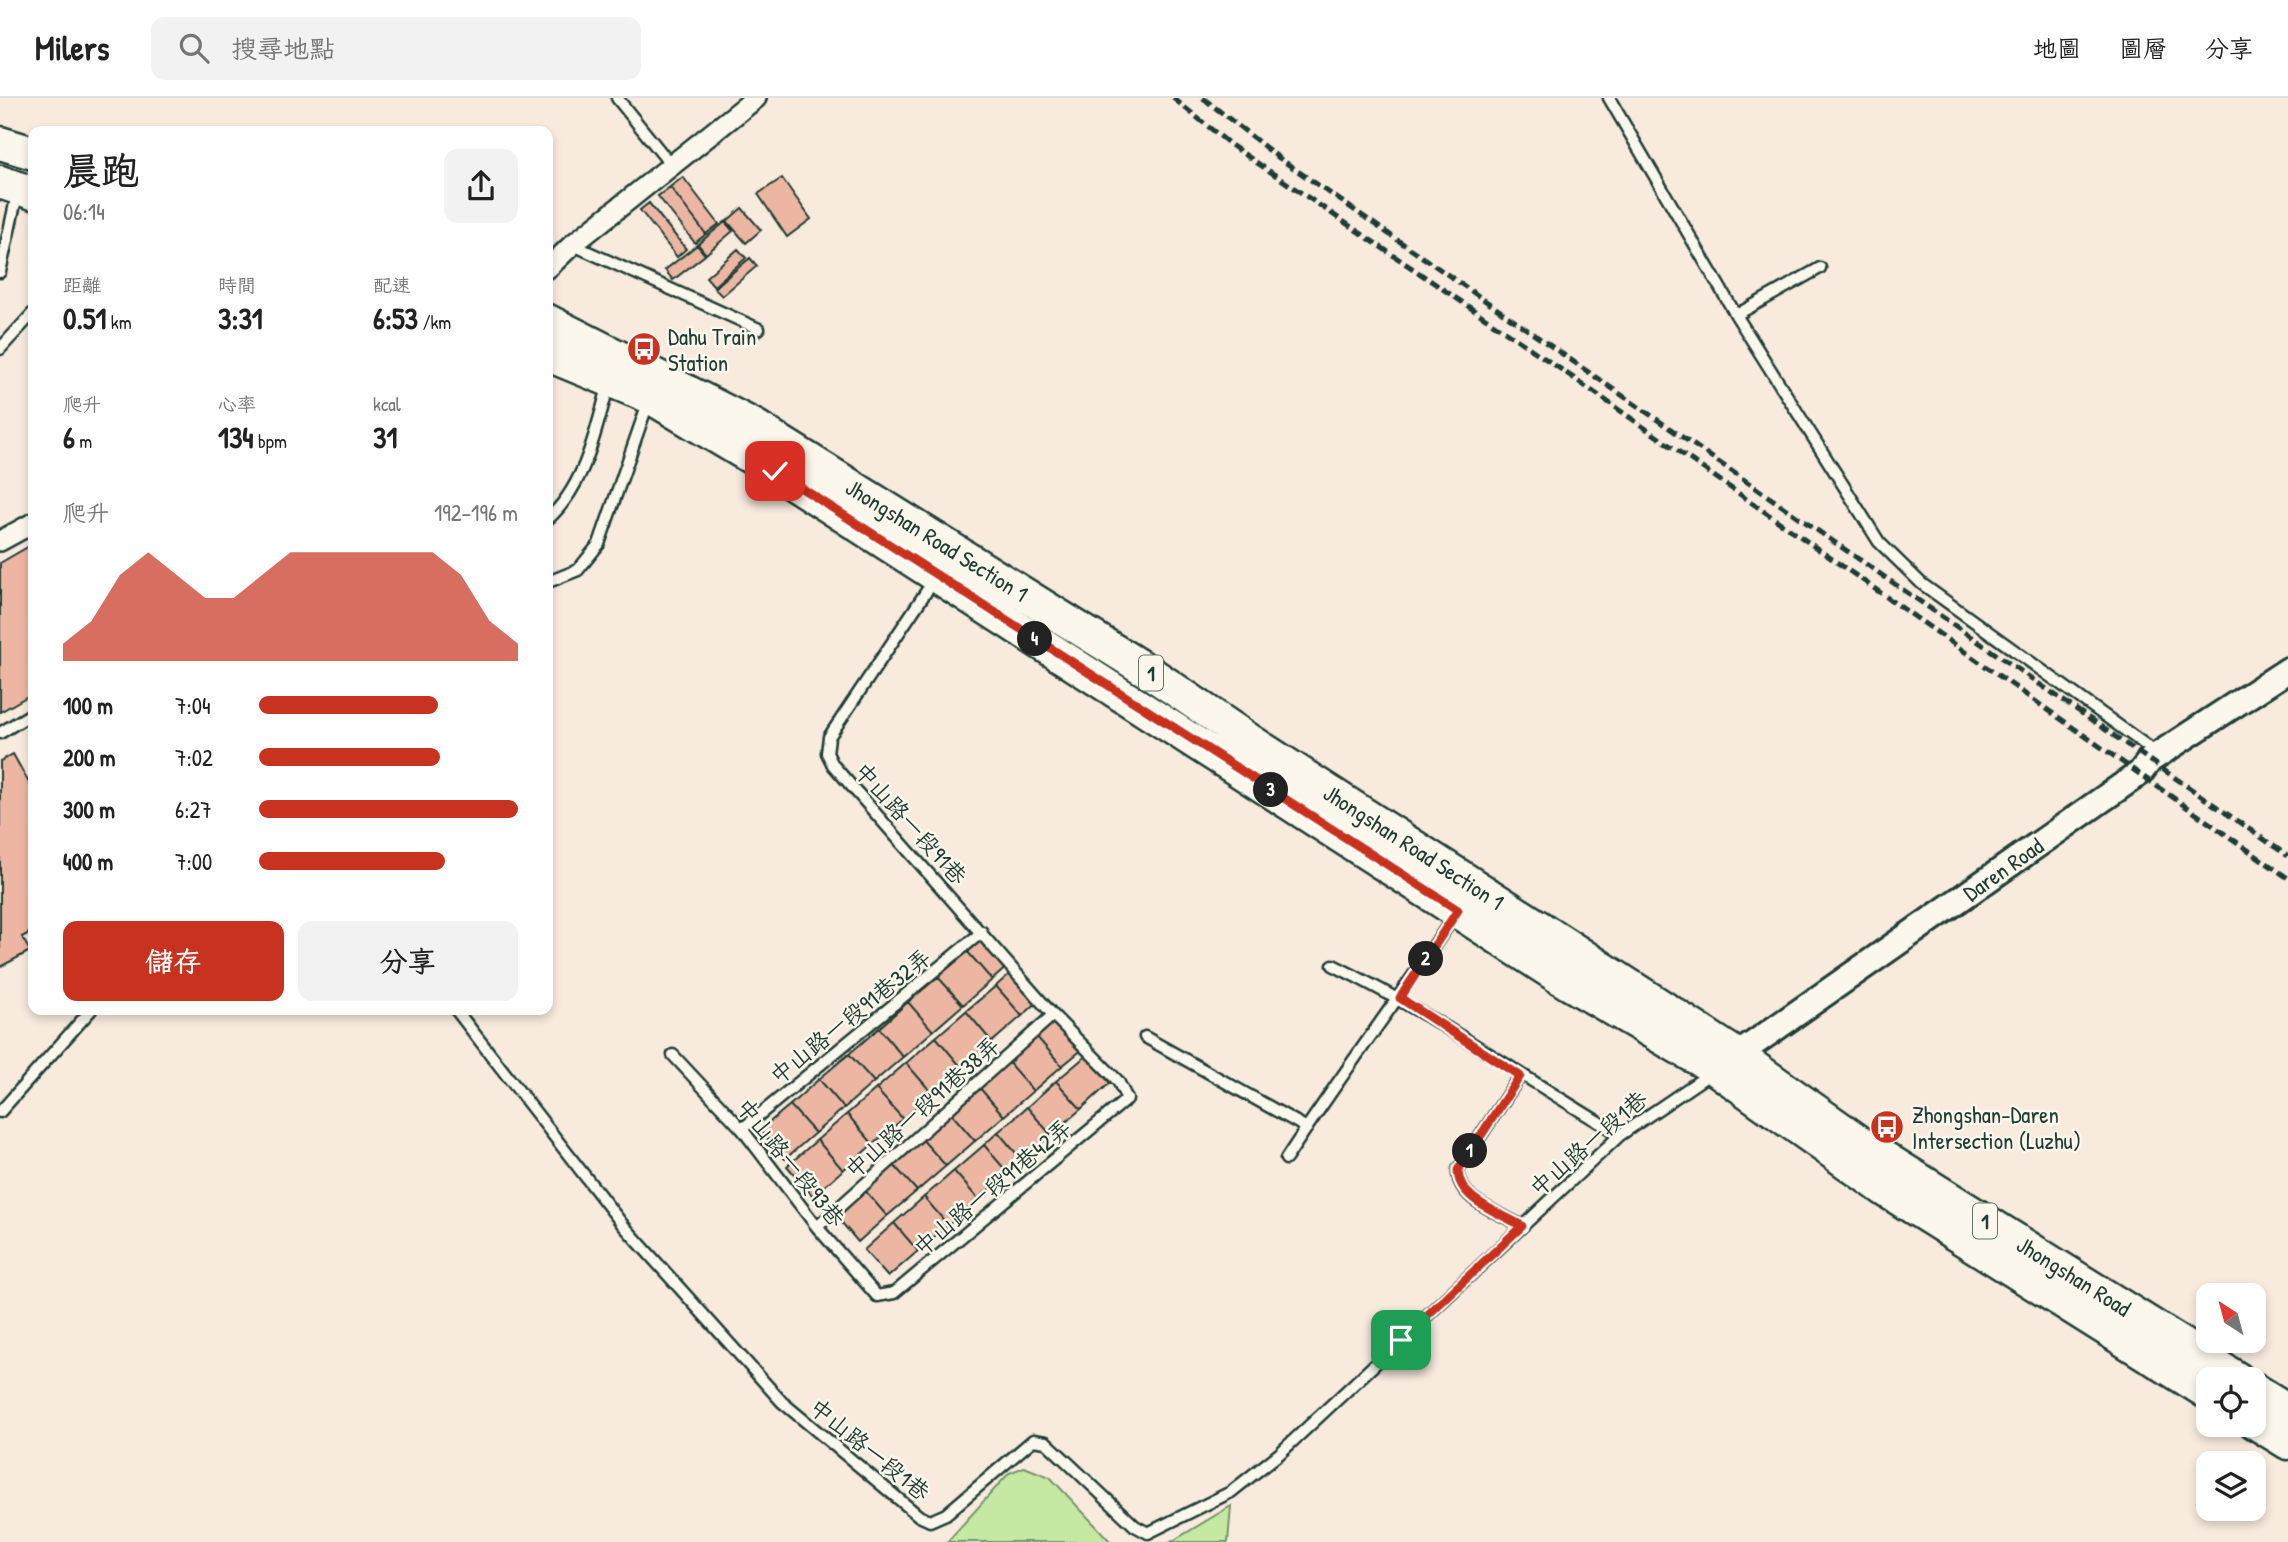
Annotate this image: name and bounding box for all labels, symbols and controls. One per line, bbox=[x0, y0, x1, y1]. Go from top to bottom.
search box bbox=[151, 17, 641, 80]
text: Milers bbox=[35, 26, 109, 70]
icon: search bbox=[175, 29, 213, 67]
text: 搜尋地點 bbox=[231, 31, 335, 66]
text: 地圖 bbox=[2033, 32, 2081, 64]
text: 圖層 bbox=[2119, 32, 2167, 64]
text: 分享 bbox=[2205, 32, 2253, 64]
text: 晨跑 bbox=[63, 144, 139, 196]
button: share bbox=[444, 149, 518, 223]
text: 06:14 bbox=[63, 196, 105, 227]
text: 距離 bbox=[63, 272, 101, 298]
text: 時間 bbox=[218, 272, 256, 298]
text: 配速 bbox=[373, 272, 411, 298]
text: 0.51 bbox=[63, 298, 106, 338]
text: 3:31 bbox=[218, 298, 263, 338]
text: 6:53 bbox=[373, 298, 418, 338]
text: km bbox=[106, 309, 132, 335]
text: /km bbox=[418, 309, 451, 335]
place label: Dahu Train Station bbox=[668, 321, 756, 378]
bus stop icon: Dahu Train Station bbox=[625, 330, 663, 368]
text: 爬升 bbox=[63, 391, 101, 417]
text: 心率 bbox=[218, 391, 256, 417]
text: kcal bbox=[373, 391, 401, 417]
text: 6 bbox=[63, 417, 75, 457]
text: 134 bbox=[218, 417, 254, 457]
text: 31 bbox=[373, 417, 397, 457]
text: m bbox=[75, 428, 92, 454]
text: bpm bbox=[254, 428, 287, 454]
pin bbox=[745, 441, 805, 501]
icon: check bbox=[756, 452, 794, 490]
street label: Jhongshan Road Section 1 bbox=[840, 471, 1034, 609]
text: 爬升 bbox=[63, 497, 109, 528]
text: 192–196 m bbox=[434, 497, 518, 528]
pin: 4 bbox=[1018, 622, 1052, 656]
text: 4 bbox=[1031, 625, 1038, 651]
road number: 1 bbox=[1139, 656, 1163, 690]
text: 100 m bbox=[63, 690, 113, 721]
text: 7:04 bbox=[175, 690, 211, 721]
text: 200 m bbox=[63, 742, 115, 773]
text: 7:02 bbox=[175, 742, 213, 773]
street label: 中山路一段91巷 bbox=[848, 755, 975, 892]
pin: 3 bbox=[1254, 772, 1288, 808]
text: 3 bbox=[1266, 776, 1275, 802]
street label: Jhongshan Road Section 1 bbox=[1318, 777, 1510, 917]
text: 300 m bbox=[63, 794, 115, 825]
text: 6:27 bbox=[175, 794, 212, 825]
street label: Daren Road bbox=[1957, 830, 2049, 908]
text: 400 m bbox=[63, 846, 113, 877]
text: 7:00 bbox=[175, 846, 212, 877]
button: 儲存 bbox=[63, 921, 284, 1001]
button: 分享 bbox=[298, 921, 518, 1001]
street label: 中山路一段91巷32弄 bbox=[763, 941, 937, 1091]
pin: 2 bbox=[1408, 942, 1444, 976]
text: 2 bbox=[1421, 945, 1430, 971]
street label: 中山路一段91巷38弄 bbox=[838, 1029, 1006, 1185]
street label: 中山路一段1巷 bbox=[1523, 1083, 1654, 1203]
street label: 中山路一段93巷 bbox=[730, 1091, 853, 1233]
place label: Zhongshan-Daren Intersection (Luzhu) bbox=[1912, 1099, 2081, 1156]
bus stop icon: Zhongshan-Daren Intersection (Luzhu) bbox=[1868, 1108, 1906, 1146]
street label: 中山路一段91巷42弄 bbox=[907, 1112, 1077, 1262]
pin: 1 bbox=[1452, 1134, 1488, 1168]
text: 1 bbox=[1466, 1137, 1473, 1163]
road number: 1 bbox=[1973, 1204, 1997, 1238]
street label: Jhongshan Road bbox=[2011, 1229, 2137, 1323]
north arrow bbox=[2196, 1283, 2266, 1353]
map controls bbox=[2196, 1283, 2266, 1521]
pin bbox=[1371, 1310, 1431, 1370]
icon: arrive bbox=[1382, 1321, 1420, 1359]
button: locate bbox=[2196, 1367, 2266, 1437]
street label: 中山路一段1巷 bbox=[803, 1391, 937, 1508]
button: layers bbox=[2196, 1451, 2266, 1521]

